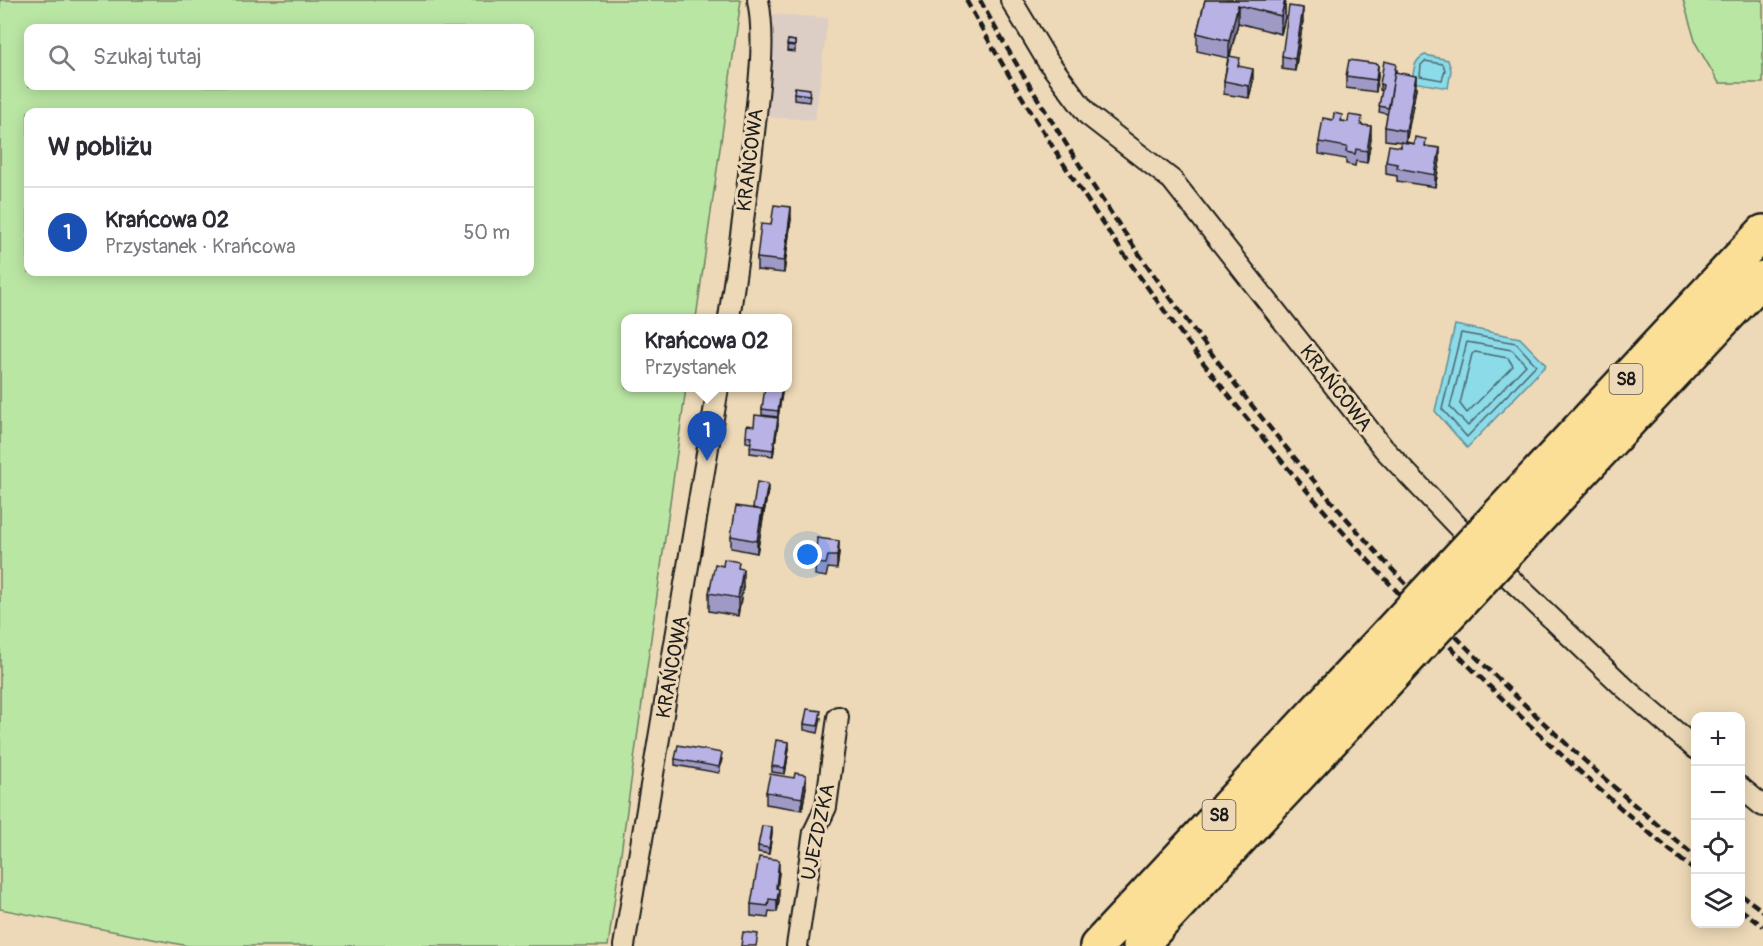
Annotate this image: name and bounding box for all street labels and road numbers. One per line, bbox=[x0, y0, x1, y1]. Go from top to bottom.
street label: KRAŃCOWA bbox=[731, 107, 769, 213]
street label: KRAŃCOWA bbox=[1294, 339, 1378, 437]
road number: S8 bbox=[1610, 364, 1642, 394]
street label: KRAŃCOWA bbox=[651, 614, 693, 720]
street label: UJEZDZKA bbox=[796, 781, 840, 883]
road number: S8 bbox=[1202, 800, 1236, 830]

